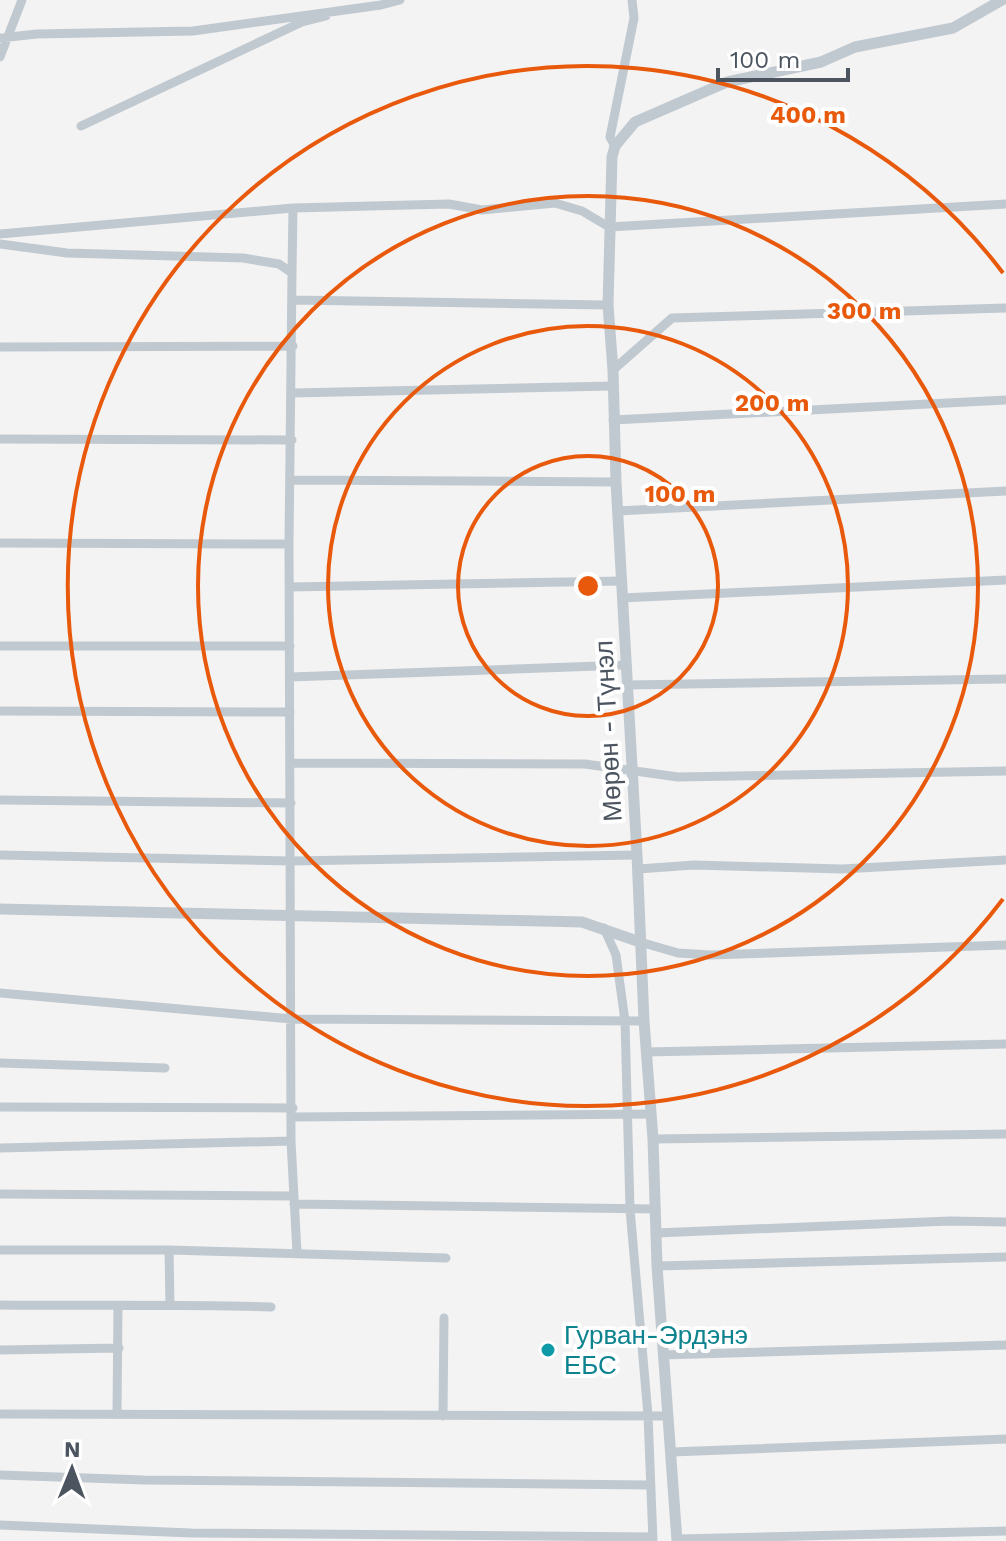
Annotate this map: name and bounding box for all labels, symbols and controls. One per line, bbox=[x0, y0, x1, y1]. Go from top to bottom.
scale bar bbox=[718, 32, 848, 82]
text: 100 m bbox=[730, 46, 800, 74]
text: 400 m bbox=[770, 101, 846, 129]
text: 300 m bbox=[827, 297, 901, 325]
text: 200 m bbox=[735, 389, 809, 417]
text: 100 m bbox=[645, 480, 715, 508]
centre of rings bbox=[574, 572, 602, 600]
street label: Мөрөн - Түнэл bbox=[588, 640, 628, 822]
place label: Гурван-Эрдэнэ ЕБС bbox=[564, 1320, 748, 1380]
marker: Гурван-Эрдэнэ ЕБС bbox=[539, 1341, 557, 1359]
north arrow bbox=[32, 1429, 112, 1509]
text: N bbox=[64, 1437, 81, 1462]

